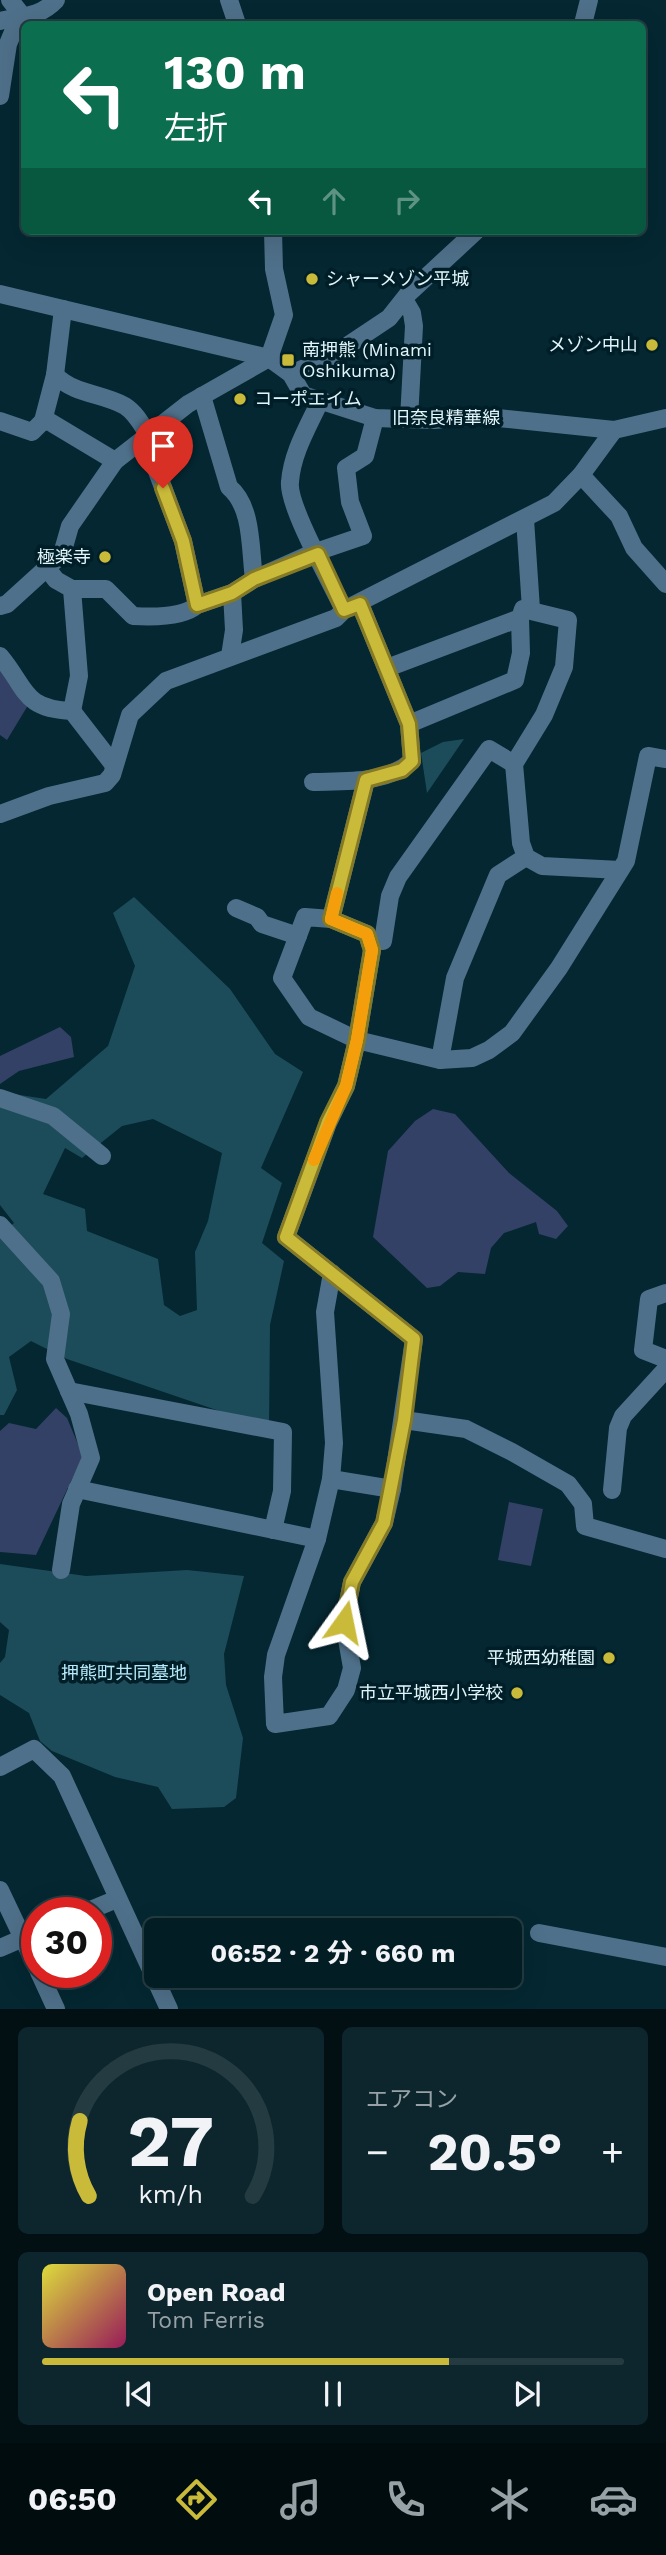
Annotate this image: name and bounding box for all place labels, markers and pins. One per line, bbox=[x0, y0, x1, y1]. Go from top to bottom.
place label: シャーメゾン平城 bbox=[326, 268, 469, 289]
marker: シャーメゾン平城 bbox=[304, 271, 320, 287]
place label: メゾン中山 bbox=[548, 334, 638, 355]
marker: メゾン中山 bbox=[644, 337, 660, 353]
place label: 南押熊 (Minami Oshikuma) bbox=[302, 339, 432, 381]
marker: 南押熊 (Minami Oshikuma) bbox=[280, 352, 296, 368]
place label: コーポエイム bbox=[254, 388, 362, 409]
marker: コーポエイム bbox=[232, 391, 248, 407]
pin bbox=[133, 416, 193, 488]
place label: 極楽寺 bbox=[37, 546, 91, 567]
marker: 極楽寺 bbox=[97, 549, 113, 565]
place label: 平城西幼稚園 bbox=[487, 1647, 595, 1668]
marker: 平城西幼稚園 bbox=[601, 1650, 617, 1666]
place label: 市立平城西小学校 bbox=[359, 1682, 503, 1703]
marker: 市立平城西小学校 bbox=[509, 1685, 525, 1701]

